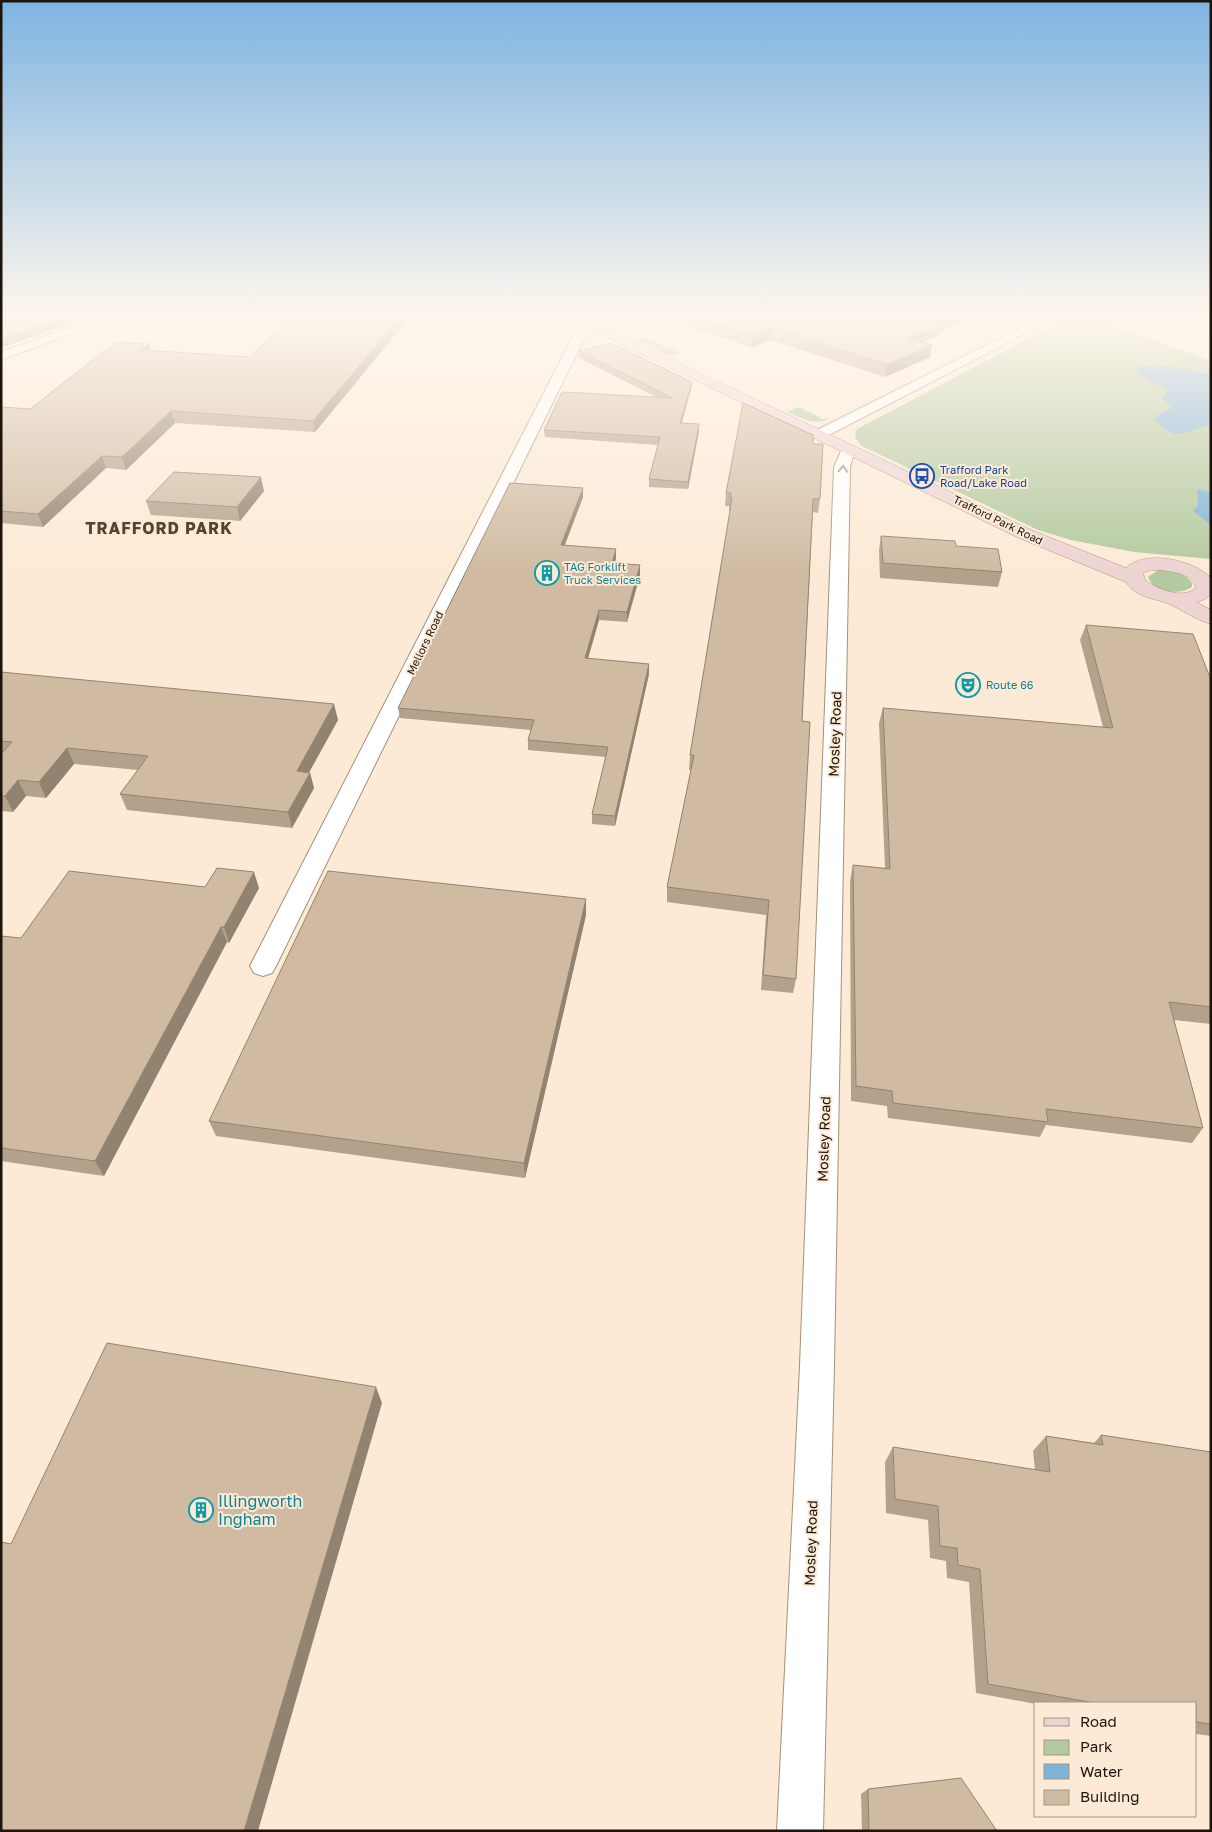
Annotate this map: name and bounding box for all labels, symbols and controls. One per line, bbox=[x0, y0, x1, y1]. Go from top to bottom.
bus stop icon: Trafford Park Road/Lake Road bbox=[909, 463, 935, 489]
place label: Trafford Park Road/Lake Road bbox=[940, 463, 1027, 489]
one-way arrow bbox=[837, 464, 848, 472]
street label: Trafford Park Road bbox=[951, 492, 1045, 547]
district label: TRAFFORD PARK bbox=[85, 518, 233, 538]
building icon: TAG Forklift Truck Services bbox=[534, 560, 560, 586]
place label: TAG Forklift Truck Services bbox=[564, 560, 641, 586]
street label: Mellors Road bbox=[404, 609, 446, 677]
theatre icon: Route 66 bbox=[955, 672, 981, 698]
place label: Route 66 bbox=[986, 678, 1034, 691]
street label: Mosley Road bbox=[825, 691, 844, 777]
street label: Mosley Road bbox=[814, 1096, 833, 1182]
place label: Illingworth Ingham bbox=[218, 1491, 302, 1529]
building icon: Illingworth Ingham bbox=[188, 1497, 214, 1523]
street label: Mosley Road bbox=[801, 1500, 820, 1586]
legend bbox=[1034, 1702, 1197, 1817]
text: Road bbox=[1080, 1712, 1117, 1730]
text: Park bbox=[1080, 1737, 1113, 1755]
text: Water bbox=[1080, 1762, 1123, 1780]
text: Building bbox=[1080, 1787, 1140, 1805]

